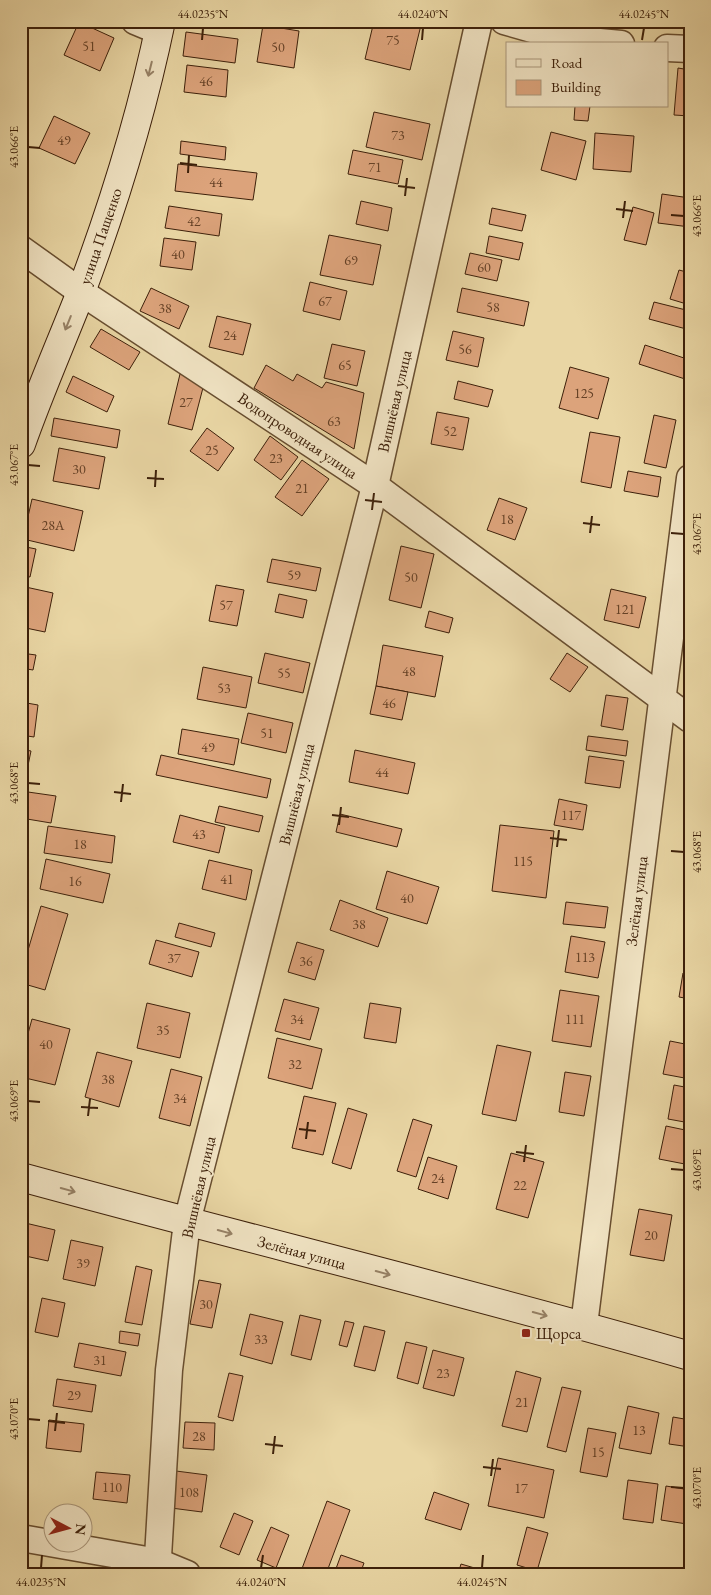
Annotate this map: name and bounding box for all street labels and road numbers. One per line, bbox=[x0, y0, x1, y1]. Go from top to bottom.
street label: улица Пащенко bbox=[74, 185, 127, 287]
street label: Вишнёвая улица bbox=[373, 347, 417, 454]
street label: Водопроводная улица bbox=[234, 387, 362, 484]
street label: Вишнёвая улица bbox=[274, 740, 319, 847]
street label: Зелёная улица bbox=[621, 854, 653, 947]
street label: Вишнёвая улица bbox=[177, 1133, 221, 1240]
street label: Зелёная улица bbox=[255, 1231, 349, 1275]

